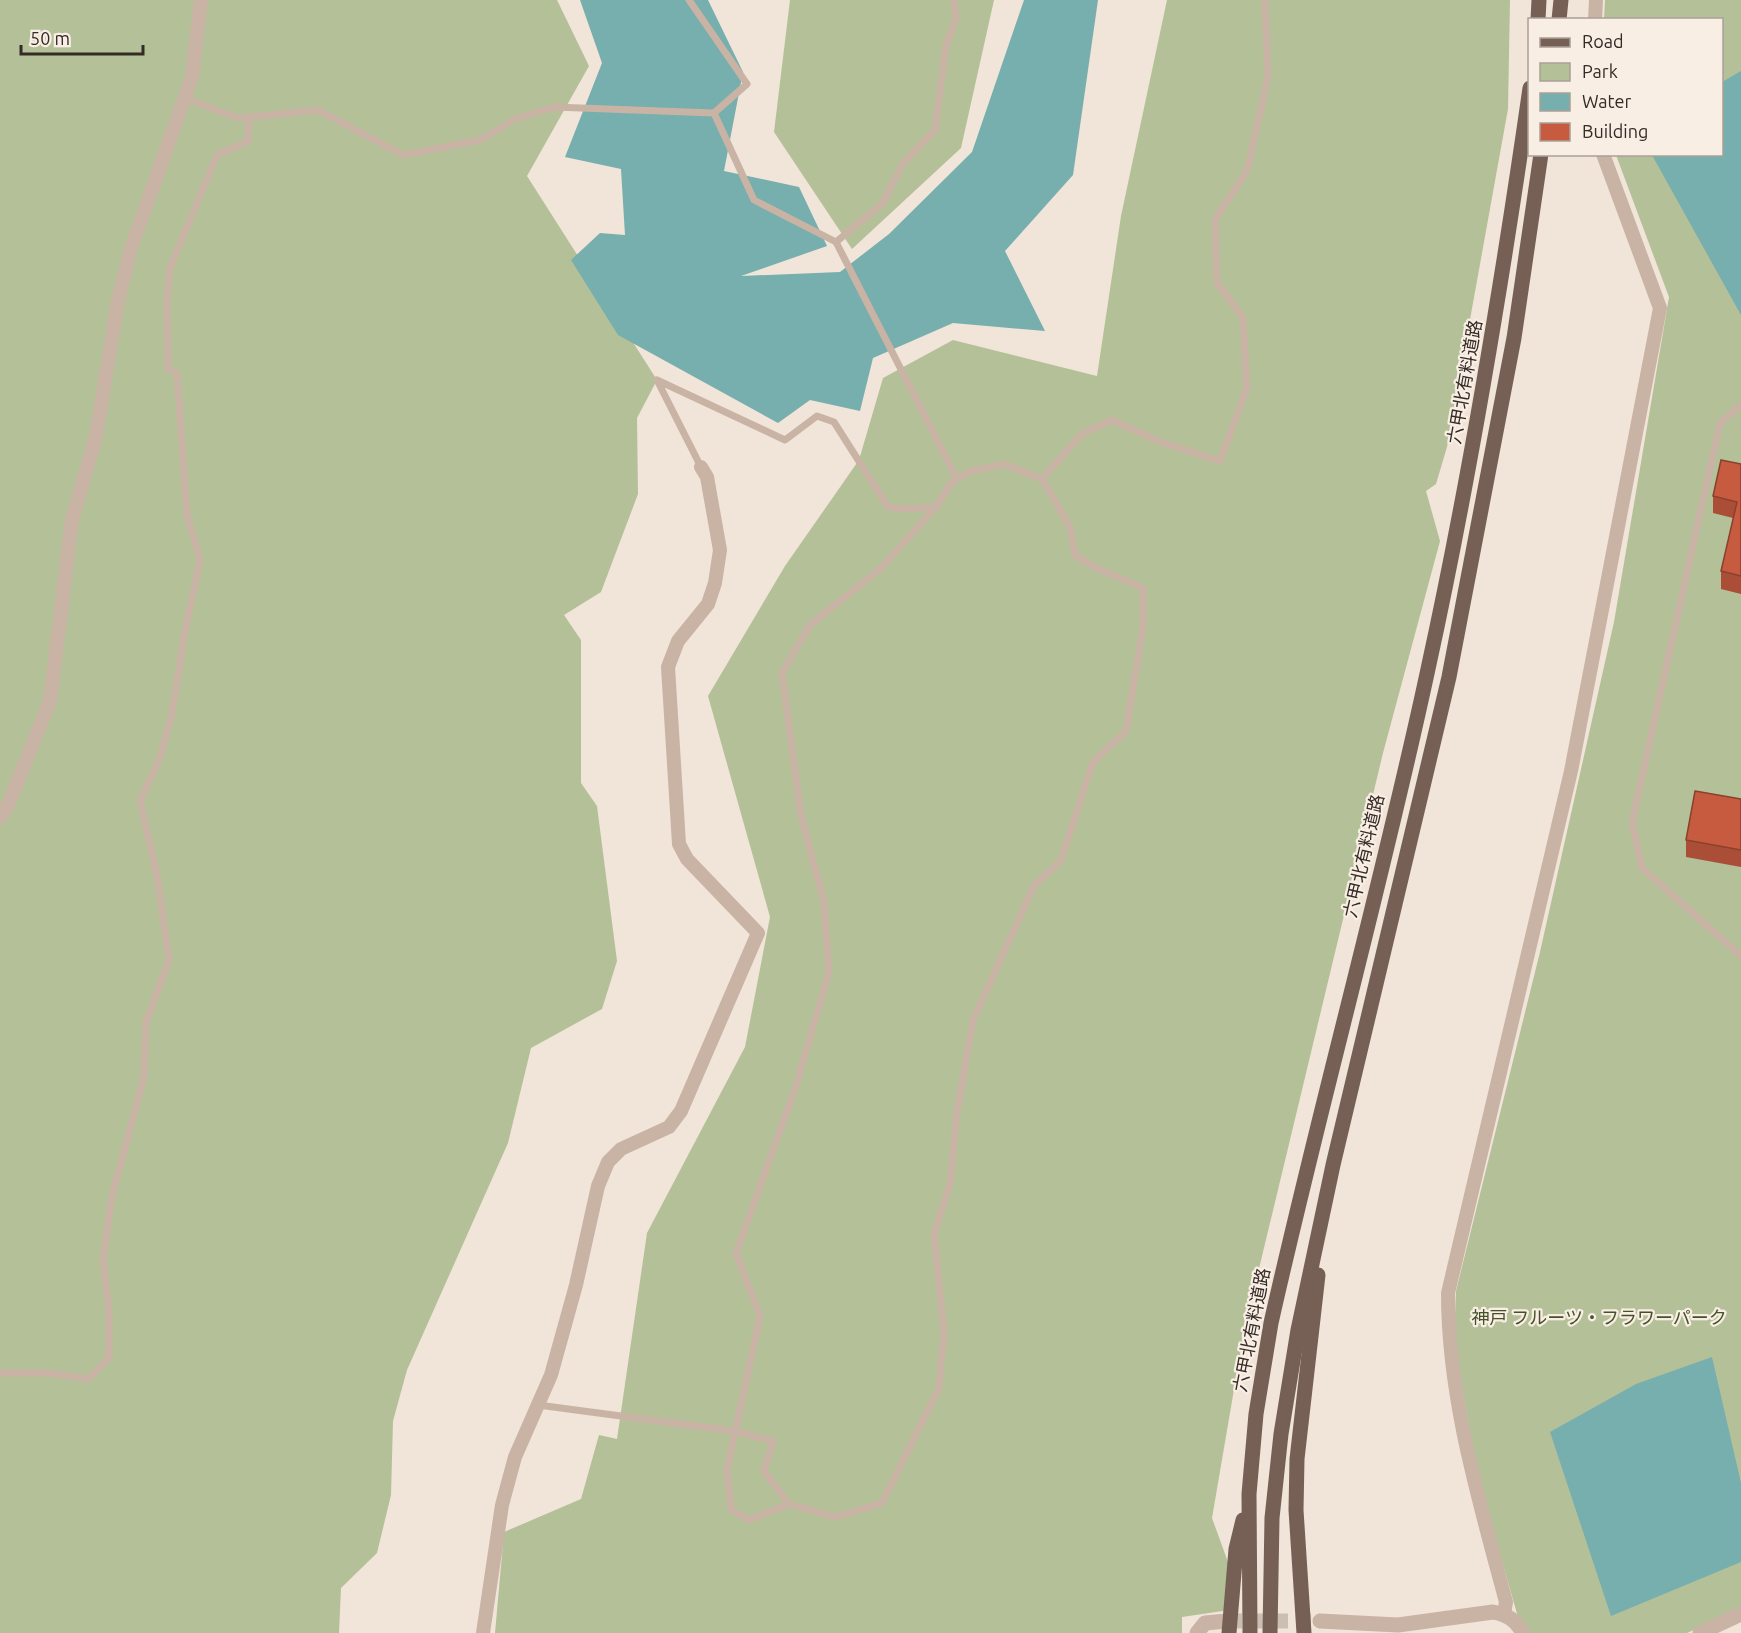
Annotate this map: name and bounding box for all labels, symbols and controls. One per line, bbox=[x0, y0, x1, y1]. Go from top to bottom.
scale bar bbox=[21, 18, 142, 56]
legend bbox=[1528, 18, 1723, 156]
text: 50 m bbox=[30, 28, 70, 48]
text: Road bbox=[1582, 31, 1624, 51]
text: Park bbox=[1582, 61, 1618, 81]
text: Water bbox=[1582, 91, 1632, 111]
text: Building bbox=[1582, 121, 1648, 141]
street label: 六甲北有料道路 bbox=[1443, 318, 1485, 446]
street label: 六甲北有料道路 bbox=[1339, 792, 1387, 919]
street label: 六甲北有料道路 bbox=[1229, 1266, 1273, 1394]
park label: 神戸 フルーツ・フラワーパーク bbox=[1471, 1307, 1727, 1327]

